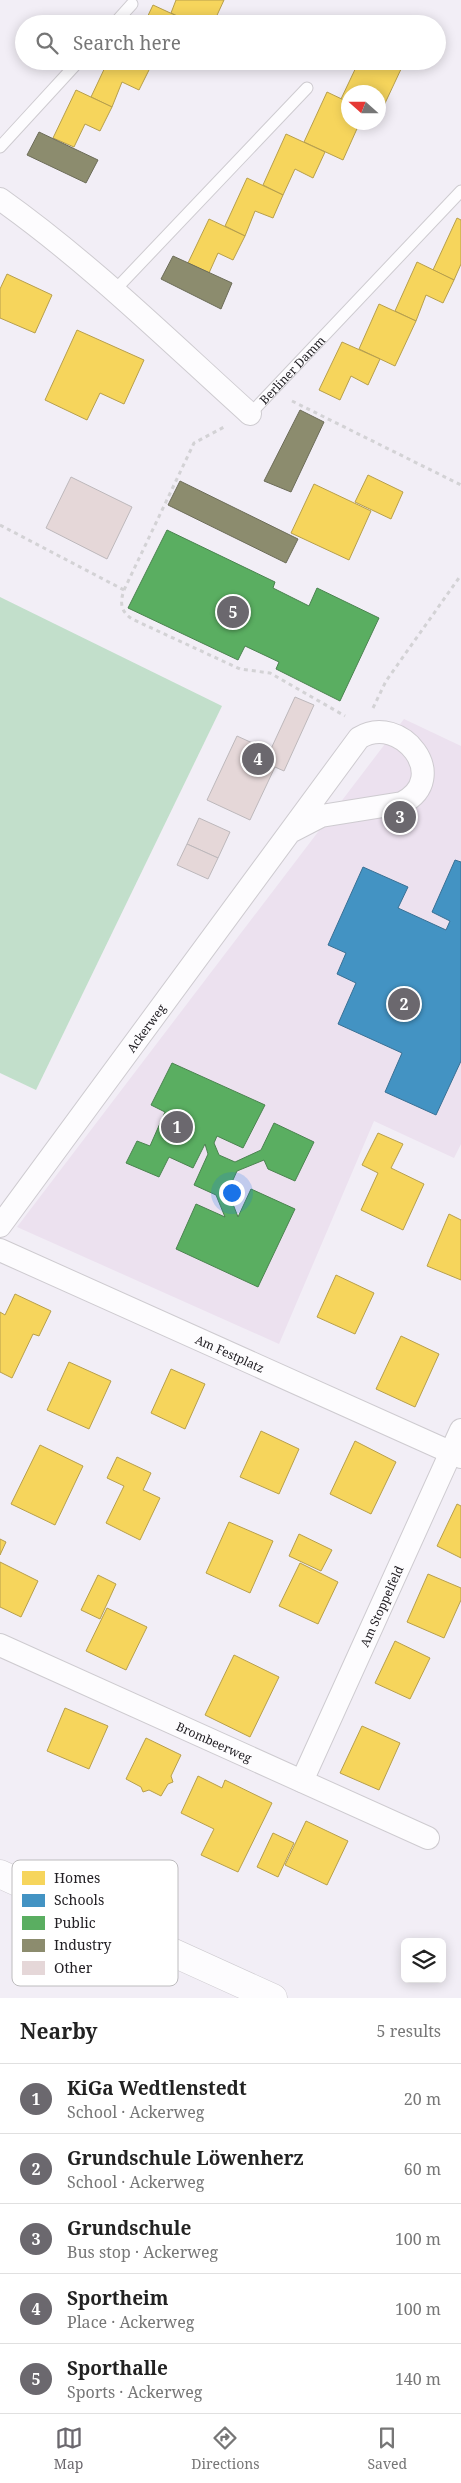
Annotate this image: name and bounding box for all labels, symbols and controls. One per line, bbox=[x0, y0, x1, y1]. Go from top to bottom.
search box bbox=[15, 15, 446, 70]
icon: search bbox=[33, 29, 61, 57]
text: Search here bbox=[73, 30, 181, 56]
north arrow bbox=[341, 85, 386, 130]
street label: Berliner Damm bbox=[255, 332, 329, 408]
pin: 5 bbox=[217, 593, 249, 631]
pin: 4 bbox=[242, 740, 274, 778]
pin: 3 bbox=[384, 798, 416, 836]
pin: 2 bbox=[388, 985, 420, 1023]
street label: Ackerweg bbox=[122, 1000, 170, 1056]
pin: 1 bbox=[161, 1108, 193, 1146]
your location bbox=[219, 1180, 245, 1206]
street label: Am Festplatz bbox=[193, 1330, 267, 1376]
street label: Am Stoppelfeld bbox=[355, 1562, 407, 1649]
street label: Brombeerweg bbox=[174, 1717, 255, 1766]
legend bbox=[12, 1860, 178, 1986]
text: Homes bbox=[54, 1868, 100, 1887]
text: Schools bbox=[54, 1890, 104, 1909]
text: Public bbox=[54, 1913, 96, 1932]
text: Industry bbox=[54, 1935, 111, 1954]
map controls bbox=[401, 1938, 446, 1983]
button: layers bbox=[401, 1938, 446, 1983]
text: Other bbox=[54, 1958, 93, 1977]
text: Nearby bbox=[20, 2017, 98, 2045]
text: 5 results bbox=[377, 2020, 441, 2042]
text: KiGa Wedtlenstedt bbox=[67, 2075, 247, 2101]
text: 1 bbox=[31, 2088, 41, 2110]
text: 20 m bbox=[404, 2088, 441, 2110]
text: School · Ackerweg bbox=[67, 2101, 204, 2123]
text: Grundschule Löwenherz bbox=[67, 2145, 304, 2171]
text: 2 bbox=[31, 2158, 41, 2180]
text: 60 m bbox=[404, 2158, 441, 2180]
text: School · Ackerweg bbox=[67, 2171, 204, 2193]
text: Grundschule bbox=[67, 2215, 191, 2241]
text: 3 bbox=[31, 2228, 41, 2250]
text: 100 m bbox=[395, 2228, 441, 2250]
text: Bus stop · Ackerweg bbox=[67, 2241, 218, 2263]
text: Sportheim bbox=[67, 2285, 169, 2311]
text: 4 bbox=[31, 2298, 41, 2320]
text: 100 m bbox=[395, 2298, 441, 2320]
text: Place · Ackerweg bbox=[67, 2311, 194, 2333]
text: Sporthalle bbox=[67, 2355, 168, 2381]
text: 5 bbox=[31, 2368, 41, 2390]
text: 140 m bbox=[395, 2368, 441, 2390]
text: Sports · Ackerweg bbox=[67, 2381, 202, 2403]
tab: Map bbox=[54, 2424, 83, 2473]
tab: Directions bbox=[191, 2424, 260, 2473]
tab: Saved bbox=[367, 2424, 407, 2473]

